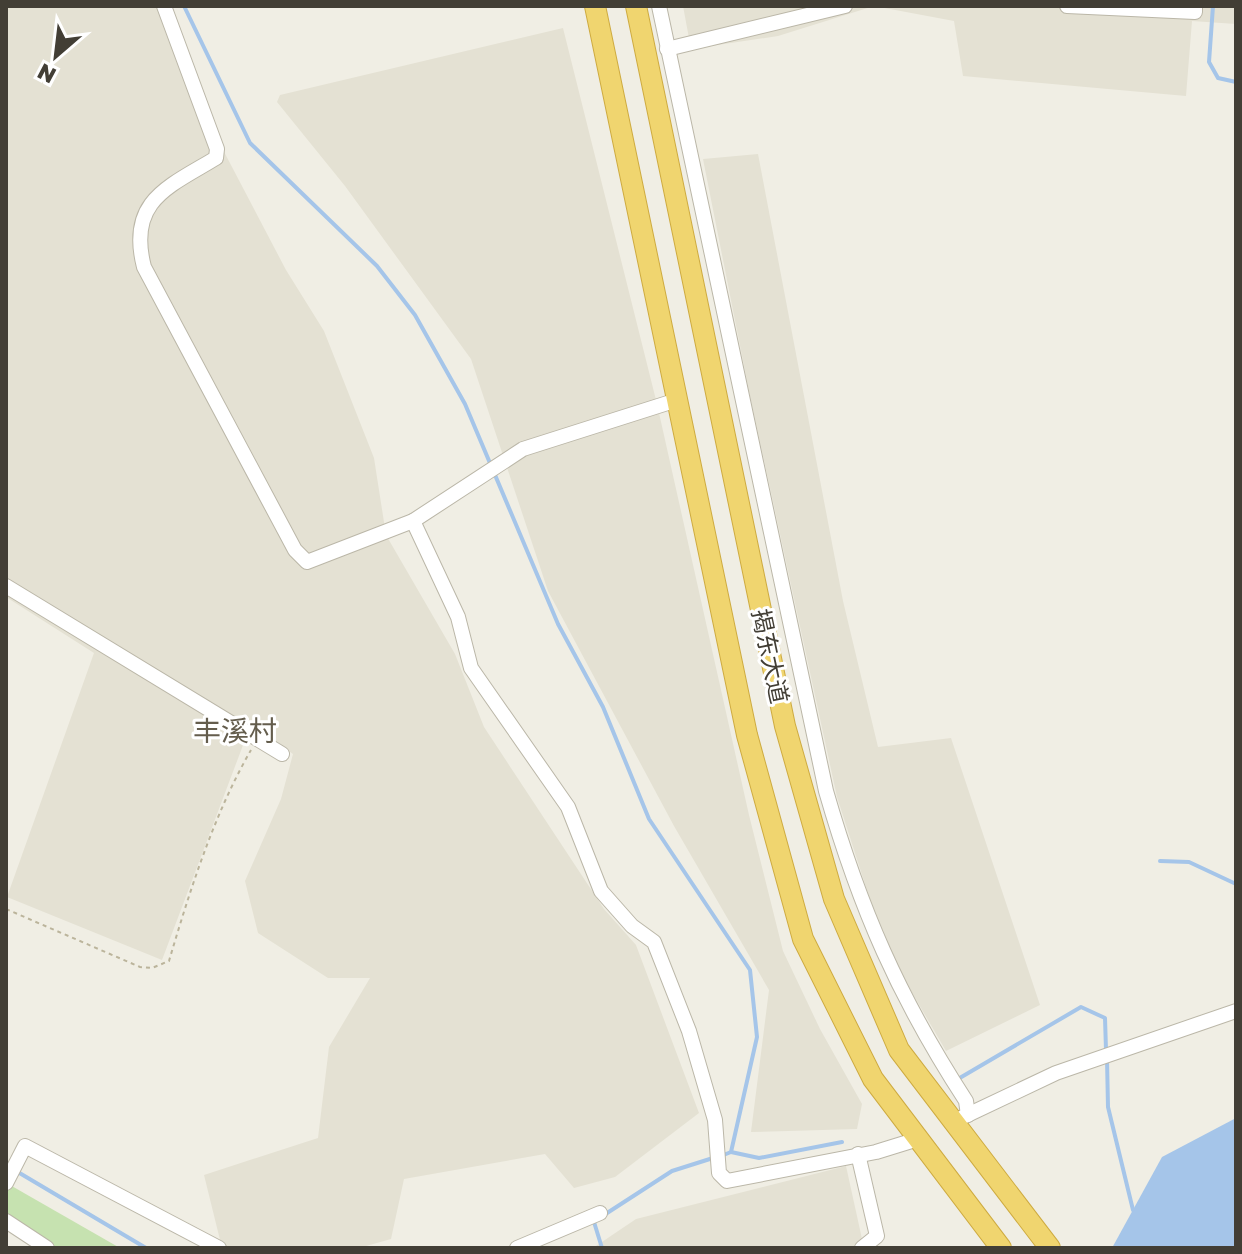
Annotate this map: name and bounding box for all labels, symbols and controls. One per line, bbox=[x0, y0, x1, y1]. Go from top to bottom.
north arrow bbox=[16, 16, 96, 96]
text: N bbox=[33, 58, 60, 90]
street label: 揭东大道 bbox=[747, 606, 795, 706]
district label: 丰溪村 bbox=[193, 714, 277, 747]

